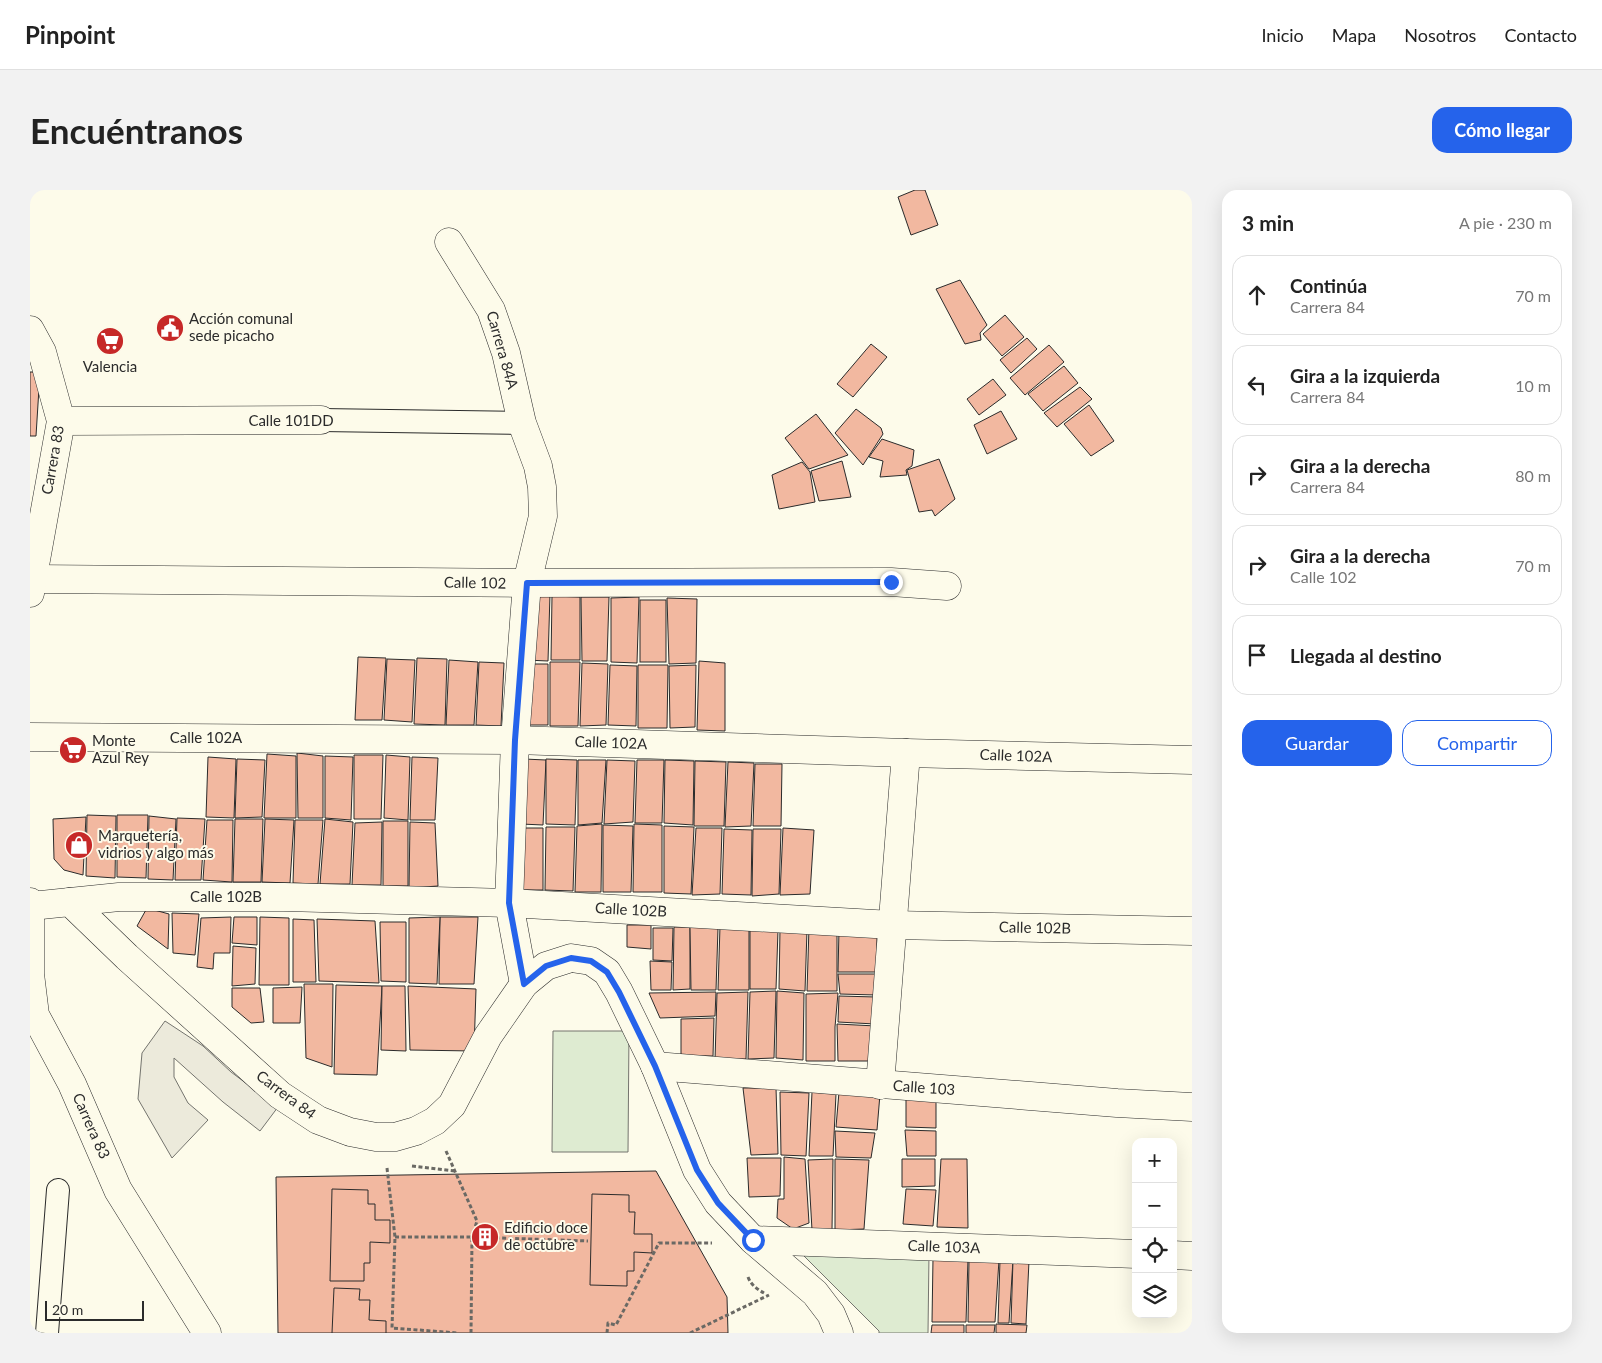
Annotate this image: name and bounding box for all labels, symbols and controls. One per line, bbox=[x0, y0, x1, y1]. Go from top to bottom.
text: Pinpoint bbox=[25, 20, 115, 49]
text: Inicio bbox=[1261, 24, 1304, 46]
text: Mapa bbox=[1332, 24, 1376, 46]
text: Nosotros bbox=[1404, 24, 1476, 46]
text: Contacto bbox=[1504, 24, 1577, 46]
button: Cómo llegar bbox=[1432, 107, 1572, 153]
text: Encuéntranos bbox=[30, 109, 243, 151]
text: 3 min bbox=[1242, 210, 1294, 235]
text: A pie · 230 m bbox=[1459, 213, 1552, 232]
text: Continúa bbox=[1290, 274, 1367, 297]
icon: ahead bbox=[1243, 281, 1271, 309]
text: 70 m bbox=[1515, 286, 1551, 305]
text: Carrera 84 bbox=[1290, 297, 1365, 316]
place label: Acción comunal sede picacho bbox=[189, 309, 293, 344]
street label: Carrera 84A bbox=[483, 309, 523, 392]
public building icon: Acción comunal sede picacho bbox=[155, 313, 185, 343]
supermarket icon: Valencia bbox=[95, 326, 125, 356]
place label: Valencia bbox=[83, 357, 137, 375]
text: Gira a la izquierda bbox=[1290, 364, 1440, 387]
icon: left bbox=[1243, 371, 1271, 399]
text: 10 m bbox=[1515, 376, 1551, 395]
text: Carrera 84 bbox=[1290, 387, 1365, 406]
street label: Calle 101DD bbox=[248, 411, 334, 429]
street label: Carrera 83 bbox=[37, 424, 67, 496]
text: Gira a la derecha bbox=[1290, 454, 1430, 477]
icon: right bbox=[1243, 461, 1271, 489]
text: 80 m bbox=[1515, 466, 1551, 485]
text: Carrera 84 bbox=[1290, 477, 1365, 496]
text: Gira a la derecha bbox=[1290, 544, 1430, 567]
icon: right bbox=[1243, 551, 1271, 579]
text: 70 m bbox=[1515, 556, 1551, 575]
text: Calle 102 bbox=[1290, 567, 1357, 586]
route end bbox=[880, 571, 903, 594]
street label: Calle 102 bbox=[444, 572, 506, 592]
icon: arrive bbox=[1243, 641, 1271, 669]
text: Llegada al destino bbox=[1290, 644, 1442, 667]
button: Guardar bbox=[1242, 720, 1392, 766]
button: Compartir bbox=[1402, 720, 1552, 766]
street label: Calle 102A bbox=[170, 728, 243, 746]
place label: Monte Azul Rey bbox=[92, 731, 149, 766]
street label: Calle 102A bbox=[574, 732, 648, 752]
supermarket icon: Monte Azul Rey bbox=[58, 735, 88, 765]
street label: Calle 102A bbox=[979, 745, 1053, 765]
place label: Marquetería, vidrios y algo más bbox=[98, 826, 214, 861]
shop icon: Marquetería, vidrios y algo más bbox=[64, 830, 94, 860]
street label: Calle 102B bbox=[190, 887, 262, 905]
street label: Calle 102B bbox=[595, 898, 668, 920]
street label: Calle 102B bbox=[999, 917, 1071, 937]
street label: Carrera 84 bbox=[253, 1066, 320, 1123]
street label: Calle 103 bbox=[892, 1076, 956, 1098]
street label: Carrera 83 bbox=[69, 1090, 114, 1161]
map controls bbox=[1132, 1138, 1177, 1318]
button: + bbox=[1132, 1138, 1177, 1183]
button: − bbox=[1132, 1183, 1177, 1228]
place label: Edificio doce de octubre bbox=[504, 1218, 588, 1253]
building icon: Edificio doce de octubre bbox=[470, 1222, 500, 1252]
button: locate bbox=[1132, 1228, 1177, 1273]
route start bbox=[742, 1229, 765, 1252]
street label: Calle 103A bbox=[907, 1236, 981, 1256]
button: layers bbox=[1132, 1273, 1177, 1318]
scale bar bbox=[45, 1298, 144, 1321]
text: 20 m bbox=[52, 1301, 83, 1318]

